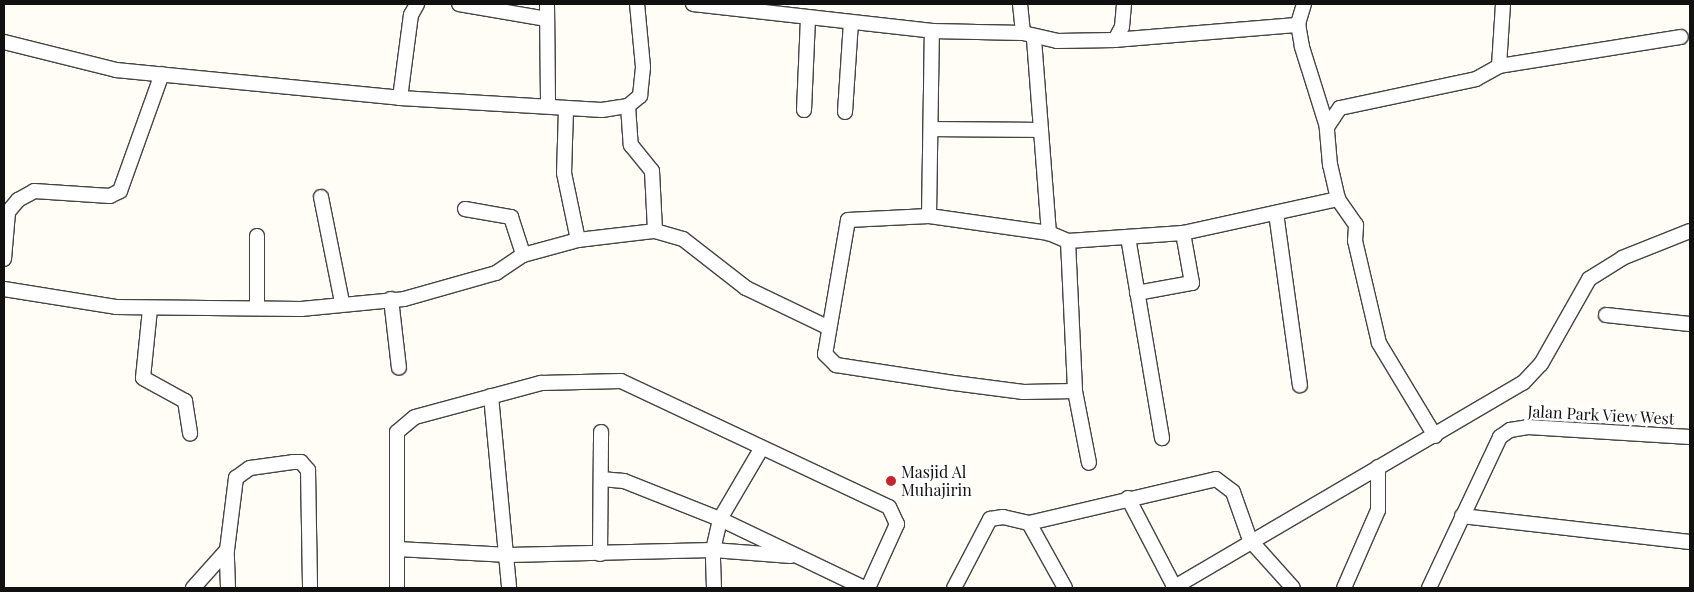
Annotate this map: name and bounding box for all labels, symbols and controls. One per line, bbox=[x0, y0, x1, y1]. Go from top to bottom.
street label: Jalan Park View West bbox=[1526, 402, 1676, 428]
place label: Masjid Al Muhajirin bbox=[901, 462, 972, 500]
marker: Masjid Al Muhajirin bbox=[885, 475, 897, 487]

